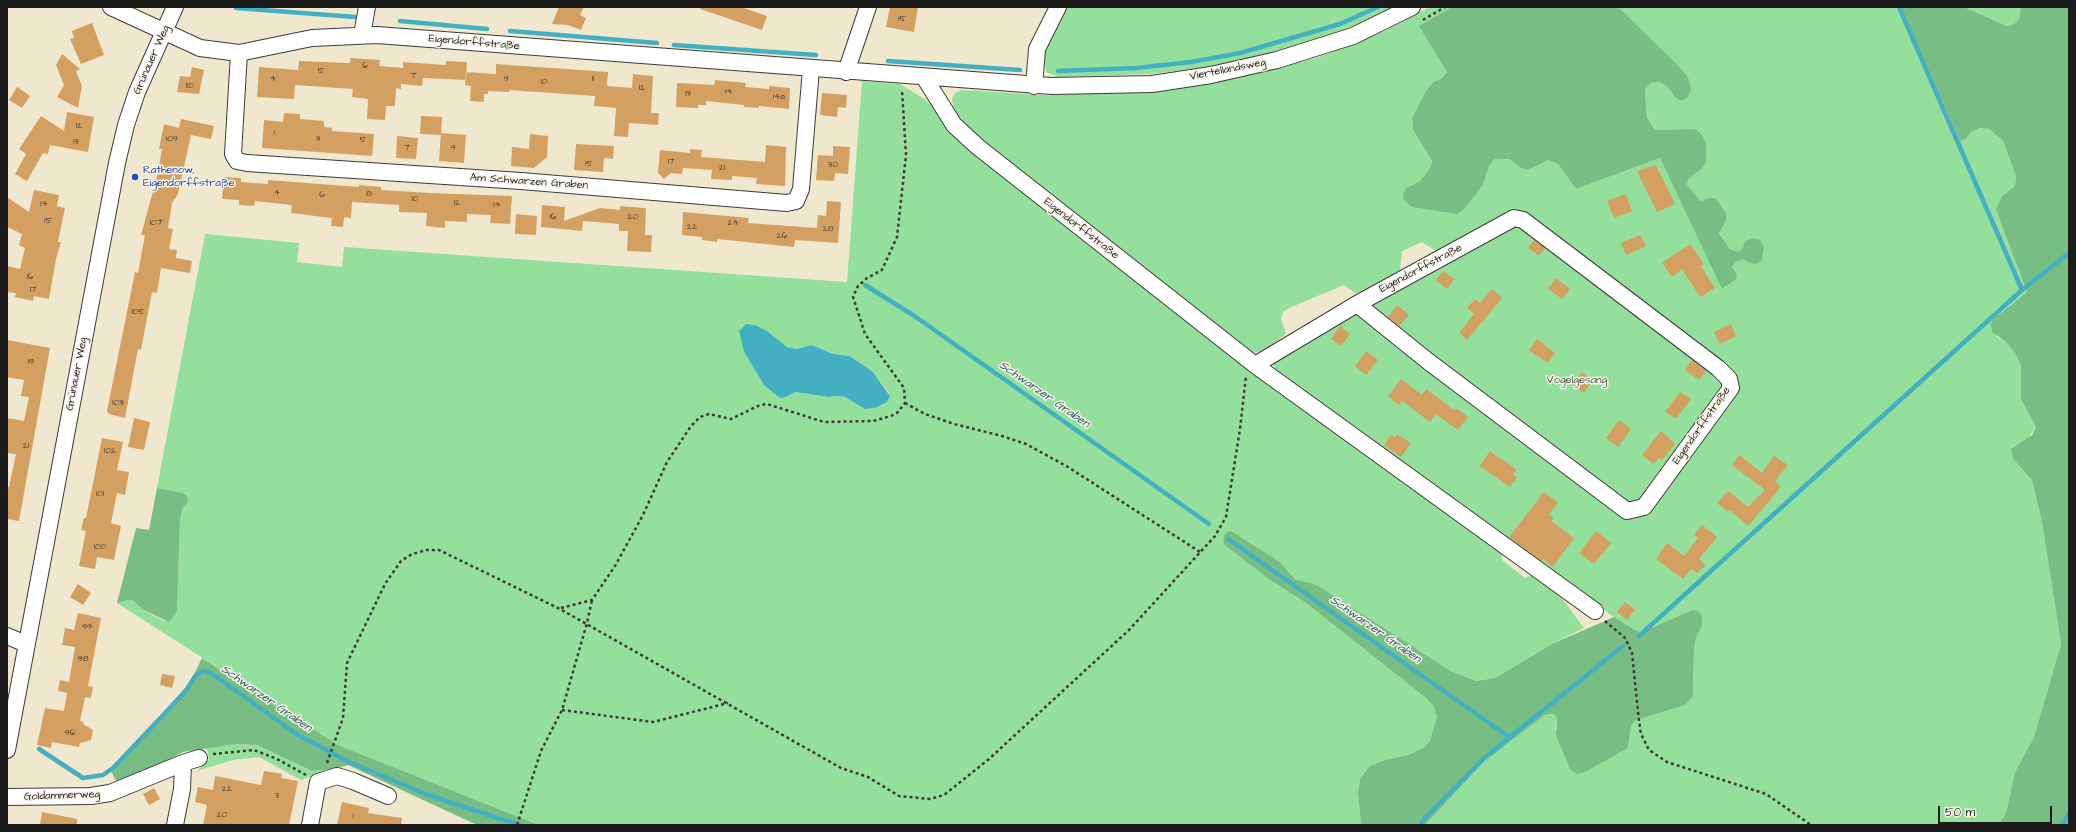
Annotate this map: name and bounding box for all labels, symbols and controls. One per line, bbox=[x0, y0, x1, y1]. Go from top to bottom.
house number: 15 bbox=[898, 14, 906, 24]
street label: Grünauer Weg bbox=[131, 23, 173, 97]
street label: Eigendorffstraße bbox=[428, 32, 520, 54]
street label: Viertellandsweg bbox=[1189, 56, 1267, 84]
house number: 6 bbox=[362, 61, 368, 71]
house number: 5 bbox=[318, 66, 324, 76]
house number: 7 bbox=[410, 71, 416, 81]
house number: 4 bbox=[270, 74, 276, 84]
house number: 9 bbox=[503, 74, 509, 84]
house number: 11 bbox=[592, 74, 594, 84]
house number: 10 bbox=[541, 77, 547, 87]
house number: 110 bbox=[186, 81, 194, 91]
house number: 12 bbox=[639, 83, 645, 93]
house number: 14 bbox=[725, 87, 733, 97]
house number: 13 bbox=[685, 89, 691, 99]
house number: 14a bbox=[773, 92, 785, 102]
house number: 12 bbox=[76, 121, 82, 131]
house number: 1 bbox=[273, 128, 275, 138]
house number: 109 bbox=[166, 134, 178, 144]
house number: 3 bbox=[316, 134, 320, 144]
house number: 5 bbox=[360, 135, 366, 145]
house number: 13 bbox=[73, 137, 79, 147]
house number: 7 bbox=[404, 143, 410, 153]
house number: 9 bbox=[450, 143, 456, 153]
house number: 17 bbox=[668, 157, 674, 167]
house number: 15 bbox=[585, 159, 593, 169]
house number: 30 bbox=[828, 160, 838, 170]
house number: 21 bbox=[719, 163, 725, 173]
place label: Rathenow, Eigendorffstraße bbox=[143, 164, 235, 190]
street label: Am Schwarzen Graben bbox=[470, 171, 588, 193]
marker: Rathenow, Eigendorffstraße bbox=[130, 172, 140, 182]
house number: 4 bbox=[274, 188, 280, 198]
house number: 8 bbox=[366, 189, 372, 199]
house number: 6 bbox=[319, 190, 325, 200]
house number: 10 bbox=[412, 194, 418, 204]
street label: Eigendorffstraße bbox=[1041, 196, 1121, 262]
house number: 12 bbox=[454, 198, 460, 208]
house number: 14 bbox=[40, 199, 48, 209]
house number: 14 bbox=[493, 200, 501, 210]
house number: 16 bbox=[550, 212, 556, 222]
house number: 20 bbox=[628, 212, 638, 222]
house number: 15 bbox=[44, 216, 52, 226]
house number: 107 bbox=[150, 218, 162, 228]
house number: 24 bbox=[727, 218, 739, 228]
house number: 22 bbox=[687, 222, 697, 232]
house number: 28 bbox=[823, 224, 833, 234]
house number: 26 bbox=[777, 231, 787, 241]
street label: Eigendorffstraße bbox=[1377, 242, 1465, 296]
house number: 16 bbox=[27, 272, 33, 282]
house number: 17 bbox=[30, 285, 36, 295]
house number: 105 bbox=[131, 307, 145, 317]
street label: Grünauer Weg bbox=[63, 336, 91, 412]
house number: 19 bbox=[28, 357, 34, 367]
water label: Schwarzer Graben bbox=[996, 358, 1092, 432]
park label: Vogelgesang bbox=[1547, 374, 1607, 388]
street label: Eigendorffstraße bbox=[1670, 385, 1734, 467]
house number: 103 bbox=[112, 398, 124, 408]
house number: 21 bbox=[23, 441, 29, 451]
house number: 102 bbox=[104, 446, 116, 456]
house number: 101 bbox=[96, 489, 104, 499]
house number: 100 bbox=[94, 542, 106, 552]
water label: Schwarzer Graben bbox=[1327, 593, 1423, 667]
house number: 99 bbox=[82, 622, 92, 632]
house number: 98 bbox=[78, 654, 88, 664]
water label: Schwarzer Graben bbox=[218, 662, 314, 736]
house number: 96 bbox=[65, 728, 75, 738]
house number: 22 bbox=[222, 784, 232, 794]
street label: Goldammerweg bbox=[24, 788, 100, 804]
house number: 3 bbox=[275, 791, 279, 801]
scale bar bbox=[1940, 798, 2054, 824]
text: 50 m bbox=[1945, 804, 1975, 821]
house number: 20 bbox=[217, 810, 227, 820]
house number: 1 bbox=[352, 811, 354, 821]

